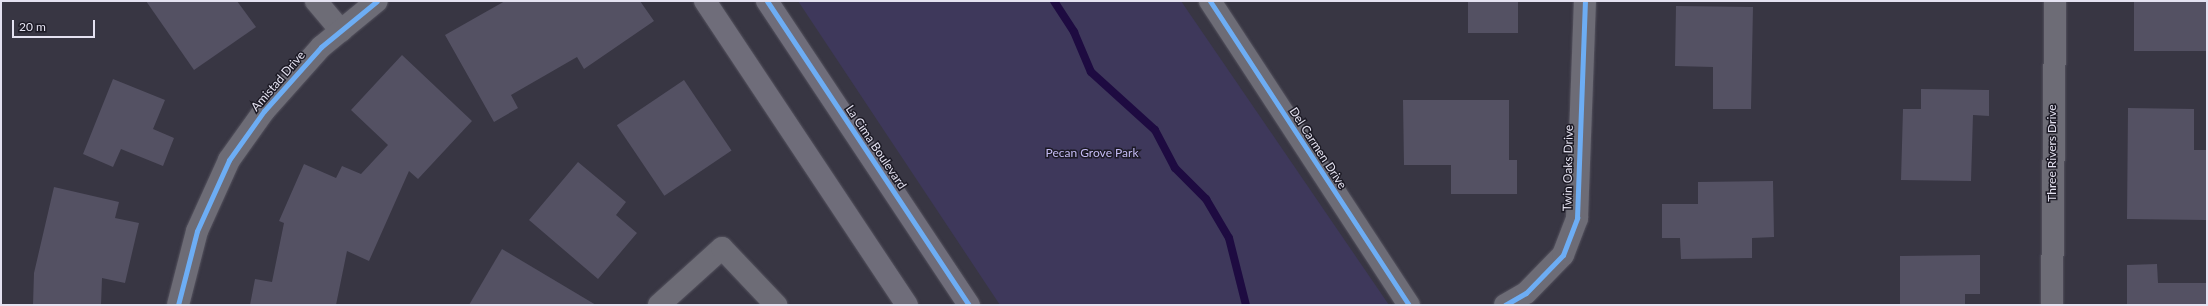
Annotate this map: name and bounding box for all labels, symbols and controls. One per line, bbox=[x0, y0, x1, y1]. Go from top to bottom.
scale bar bbox=[14, 12, 97, 38]
text: 20 m bbox=[19, 19, 46, 34]
street label: Amistad Drive bbox=[248, 48, 308, 114]
street label: La Cima Boulevard bbox=[843, 102, 909, 192]
street label: Three Rivers Drive bbox=[2045, 104, 2059, 202]
street label: Del Carmen Drive bbox=[1286, 105, 1350, 191]
street label: Twin Oaks Drive bbox=[1560, 125, 1576, 211]
park label: Pecan Grove Park bbox=[1046, 146, 1138, 160]

